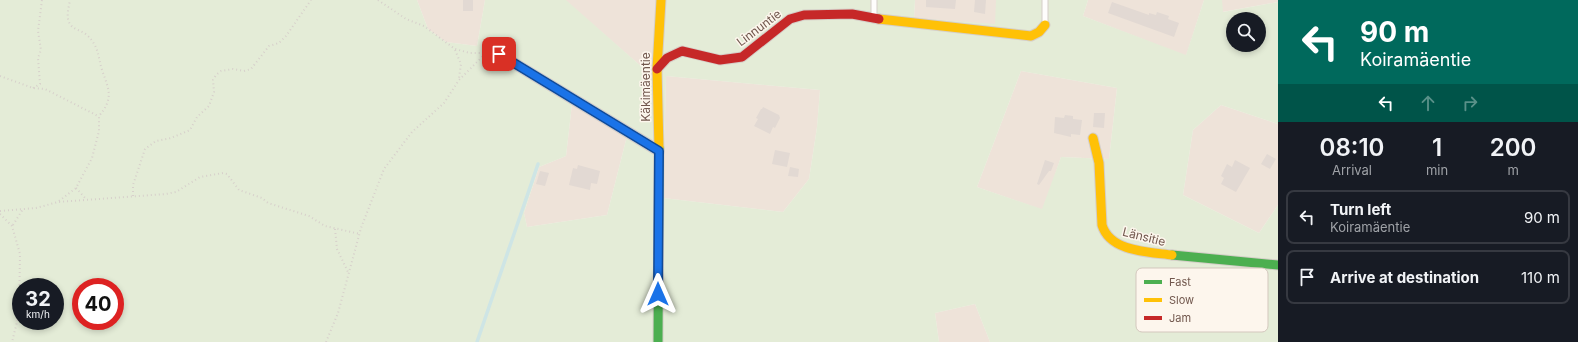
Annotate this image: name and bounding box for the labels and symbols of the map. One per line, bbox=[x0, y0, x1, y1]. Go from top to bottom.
street label: Linnuntie bbox=[733, 6, 784, 49]
pin bbox=[482, 37, 516, 71]
street label: Käkimäentie bbox=[638, 52, 653, 122]
street label: Länsitie bbox=[1121, 224, 1167, 249]
legend bbox=[1136, 268, 1268, 332]
position arrow bbox=[637, 273, 679, 315]
text: Fast bbox=[1169, 275, 1191, 289]
speed limit sign: 40 bbox=[72, 278, 124, 330]
text: Slow bbox=[1169, 293, 1194, 307]
text: Jam bbox=[1169, 311, 1191, 325]

